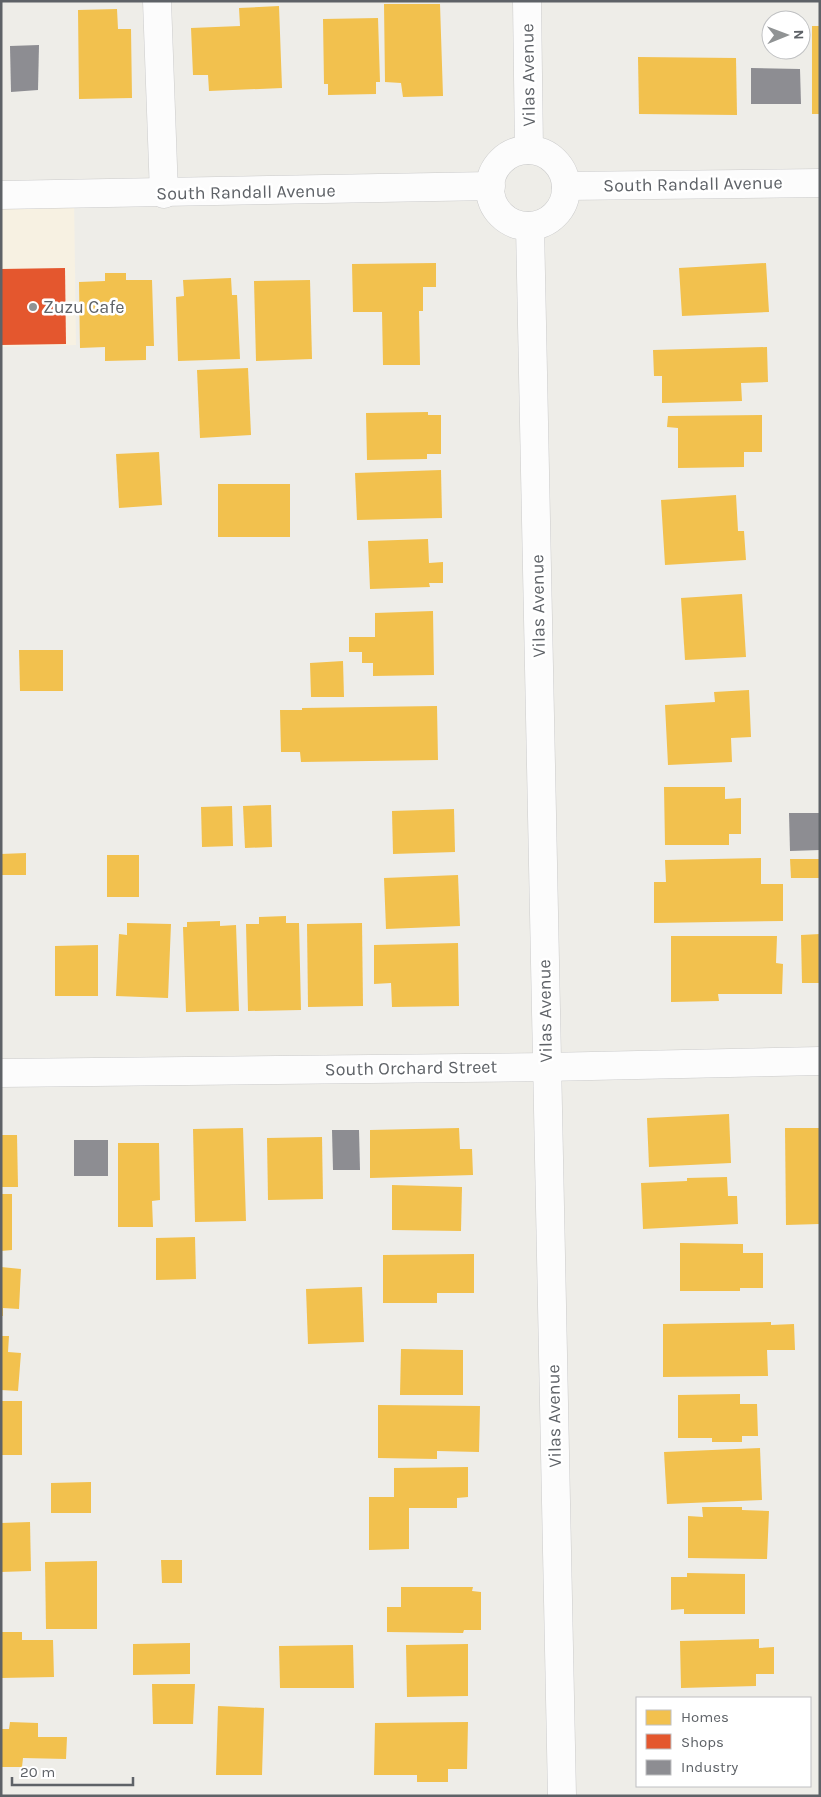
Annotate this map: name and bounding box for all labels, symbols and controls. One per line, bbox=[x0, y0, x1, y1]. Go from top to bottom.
north arrow bbox=[761, 10, 811, 60]
street label: Vilas Avenue bbox=[516, 23, 540, 127]
text: N bbox=[790, 30, 807, 40]
street label: South Randall Avenue bbox=[603, 171, 783, 197]
street label: South Randall Avenue bbox=[156, 179, 336, 205]
place label: Zuzu Cafe bbox=[43, 296, 125, 318]
marker: Zuzu Cafe bbox=[27, 301, 39, 313]
street label: Vilas Avenue bbox=[526, 554, 550, 658]
street label: Vilas Avenue bbox=[533, 959, 557, 1063]
street label: South Orchard Street bbox=[325, 1055, 498, 1081]
street label: Vilas Avenue bbox=[542, 1364, 566, 1468]
legend bbox=[636, 1697, 811, 1787]
text: Homes bbox=[681, 1708, 729, 1726]
text: Shops bbox=[681, 1733, 724, 1751]
scale bar bbox=[12, 1754, 134, 1786]
text: Industry bbox=[681, 1758, 738, 1776]
text: 20 m bbox=[20, 1763, 55, 1781]

